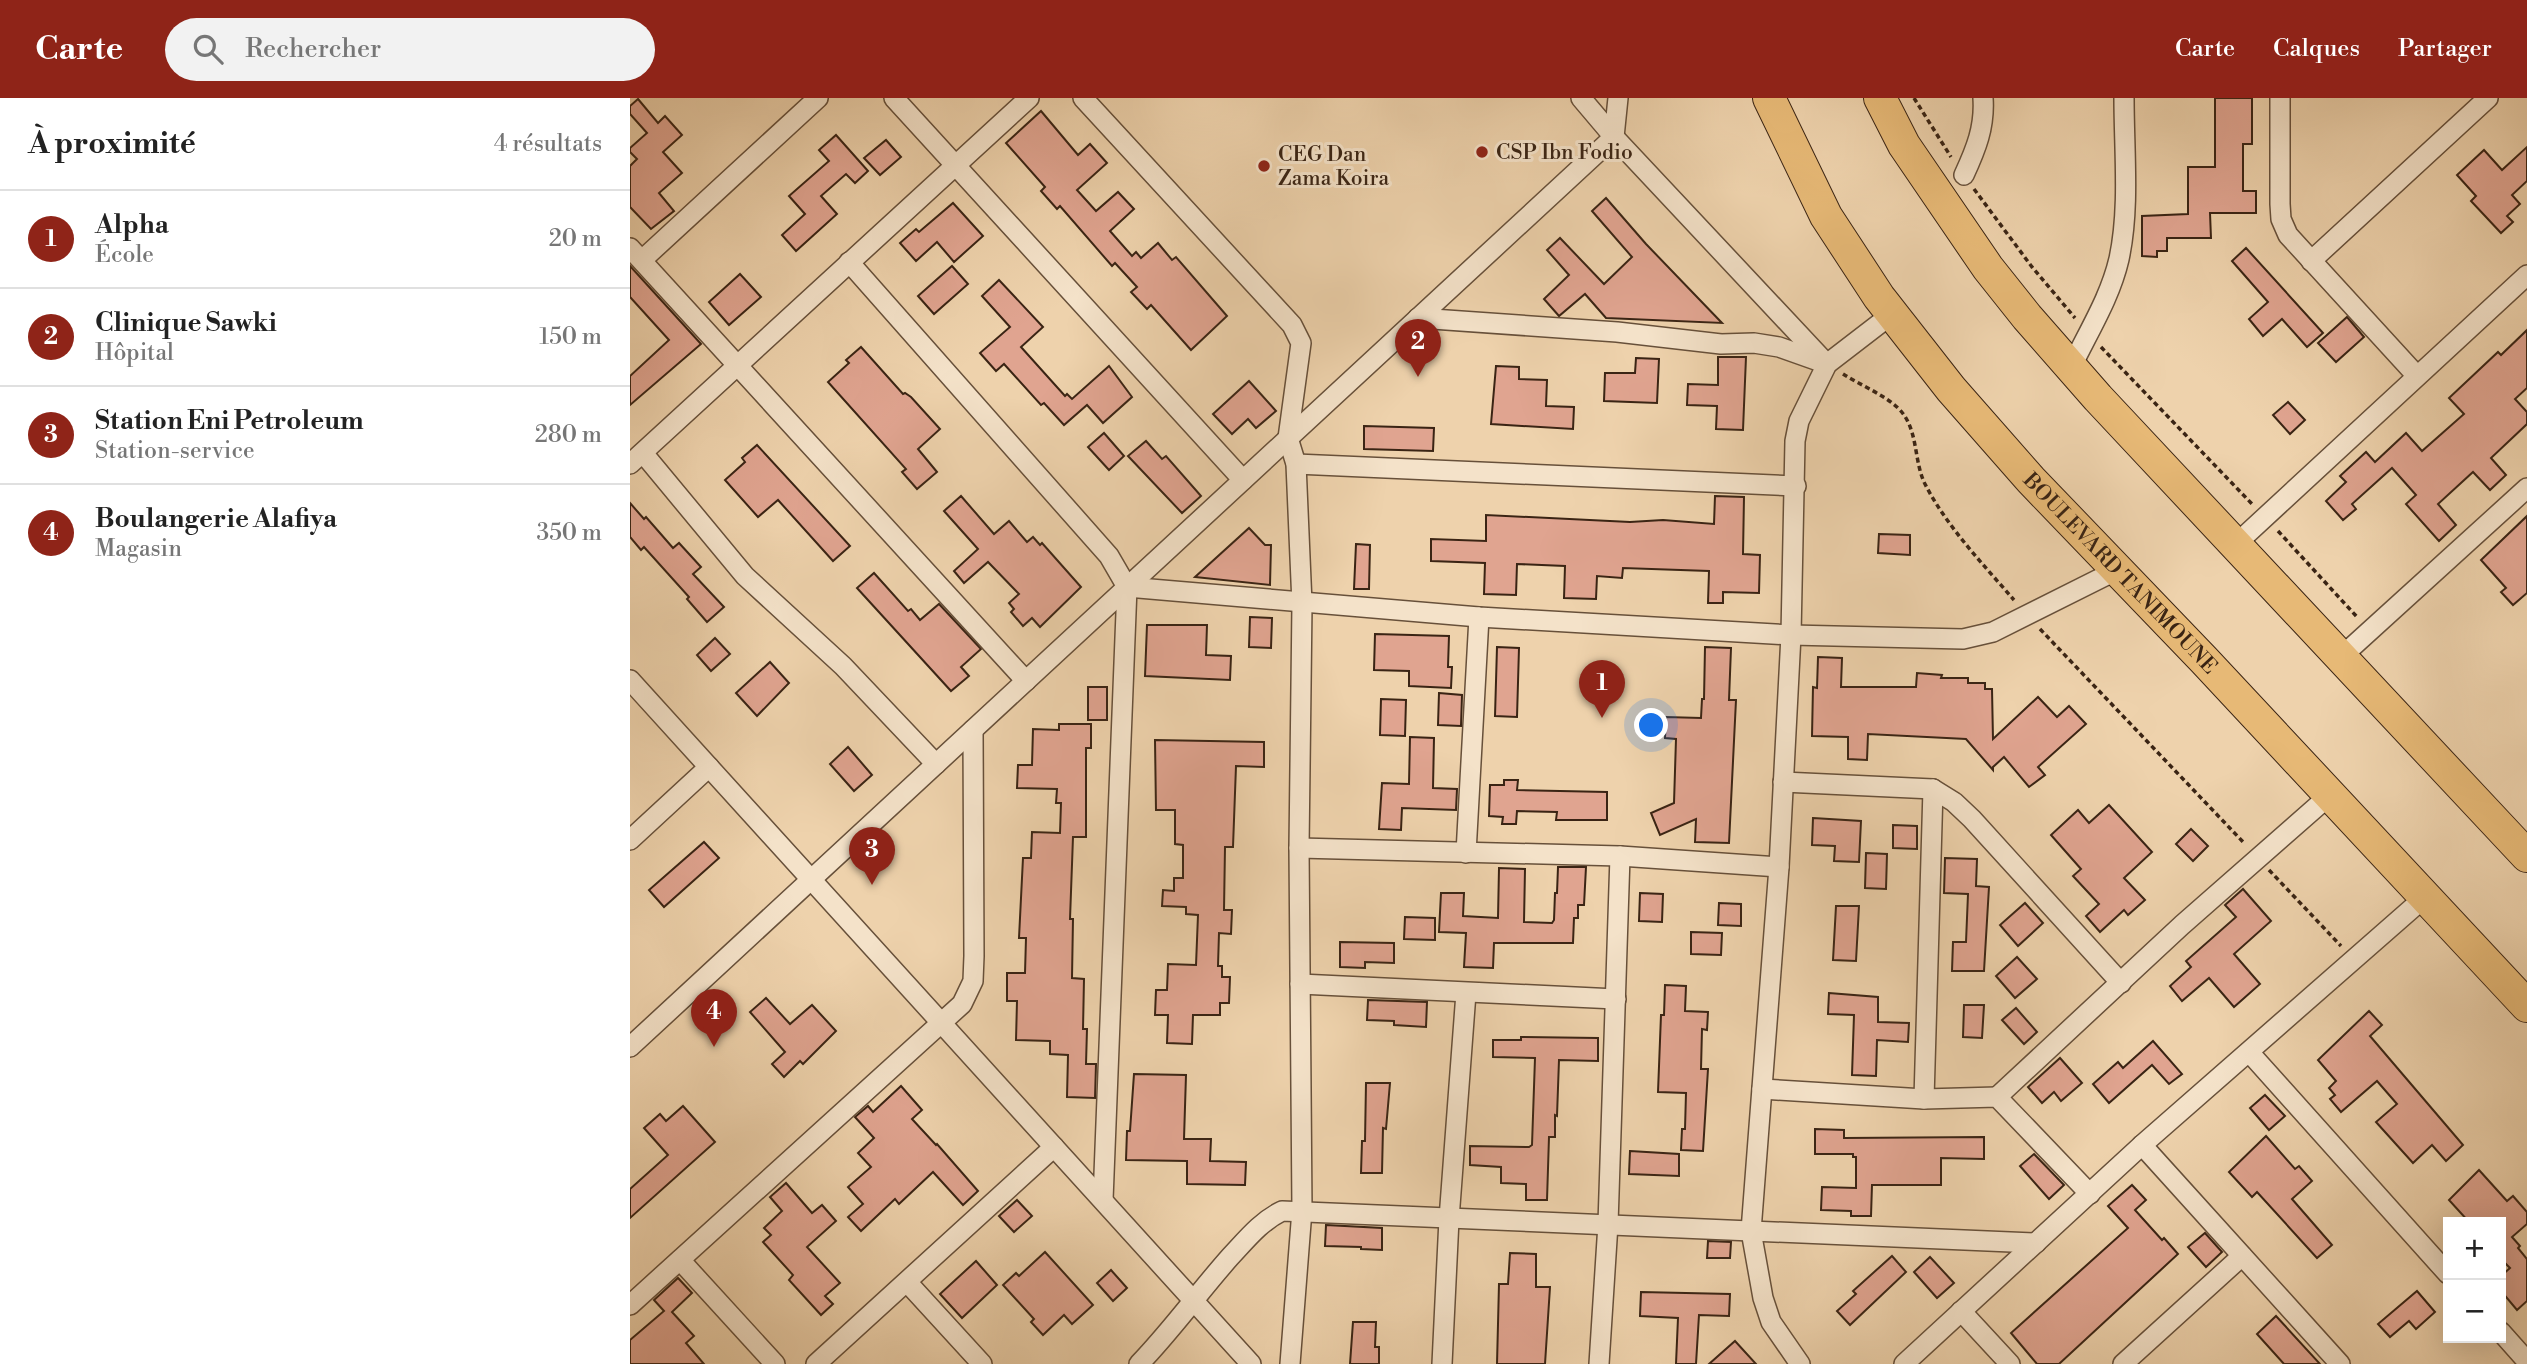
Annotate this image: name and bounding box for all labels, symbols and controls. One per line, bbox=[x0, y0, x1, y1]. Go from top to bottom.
search box bbox=[165, 18, 655, 81]
text: Carte bbox=[35, 29, 123, 70]
icon: search bbox=[189, 30, 227, 68]
text: Rechercher bbox=[245, 33, 381, 65]
text: Carte bbox=[2175, 34, 2235, 64]
text: Calques bbox=[2273, 34, 2360, 64]
text: Partager bbox=[2398, 34, 2492, 64]
text: À proximité bbox=[28, 125, 196, 163]
text: 4 résultats bbox=[494, 130, 602, 158]
place label: CSP Ibn Fodio bbox=[1496, 140, 1633, 166]
place label: CEG Dan Zama Koira bbox=[1278, 142, 1390, 192]
marker: CSP Ibn Fodio bbox=[1474, 144, 1490, 160]
marker: CEG Dan Zama Koira bbox=[1256, 158, 1272, 174]
text: Alpha bbox=[95, 209, 169, 241]
text: 1 bbox=[45, 225, 57, 253]
text: 20 m bbox=[549, 225, 602, 253]
text: École bbox=[95, 241, 154, 269]
text: Clinique Sawki bbox=[95, 307, 277, 339]
pin: 2 bbox=[1395, 319, 1441, 377]
text: 2 bbox=[44, 323, 58, 351]
text: 150 m bbox=[539, 323, 602, 351]
text: Hôpital bbox=[95, 339, 174, 367]
text: Station Eni Petroleum bbox=[95, 405, 364, 437]
text: 3 bbox=[44, 421, 58, 449]
text: 280 m bbox=[535, 421, 602, 449]
text: Station-service bbox=[95, 437, 255, 465]
street label: BOULEVARD TANIMOUNE bbox=[2017, 467, 2222, 680]
text: Boulangerie Alafiya bbox=[95, 503, 337, 535]
text: 4 bbox=[43, 519, 59, 547]
text: 350 m bbox=[536, 519, 602, 547]
text: Magasin bbox=[95, 535, 182, 563]
pin: 1 bbox=[1579, 660, 1625, 718]
your location bbox=[1634, 708, 1668, 742]
pin: 3 bbox=[849, 827, 895, 885]
pin: 4 bbox=[691, 989, 737, 1047]
map controls bbox=[2443, 1217, 2506, 1343]
button: + bbox=[2443, 1217, 2506, 1280]
button: − bbox=[2443, 1280, 2506, 1343]

